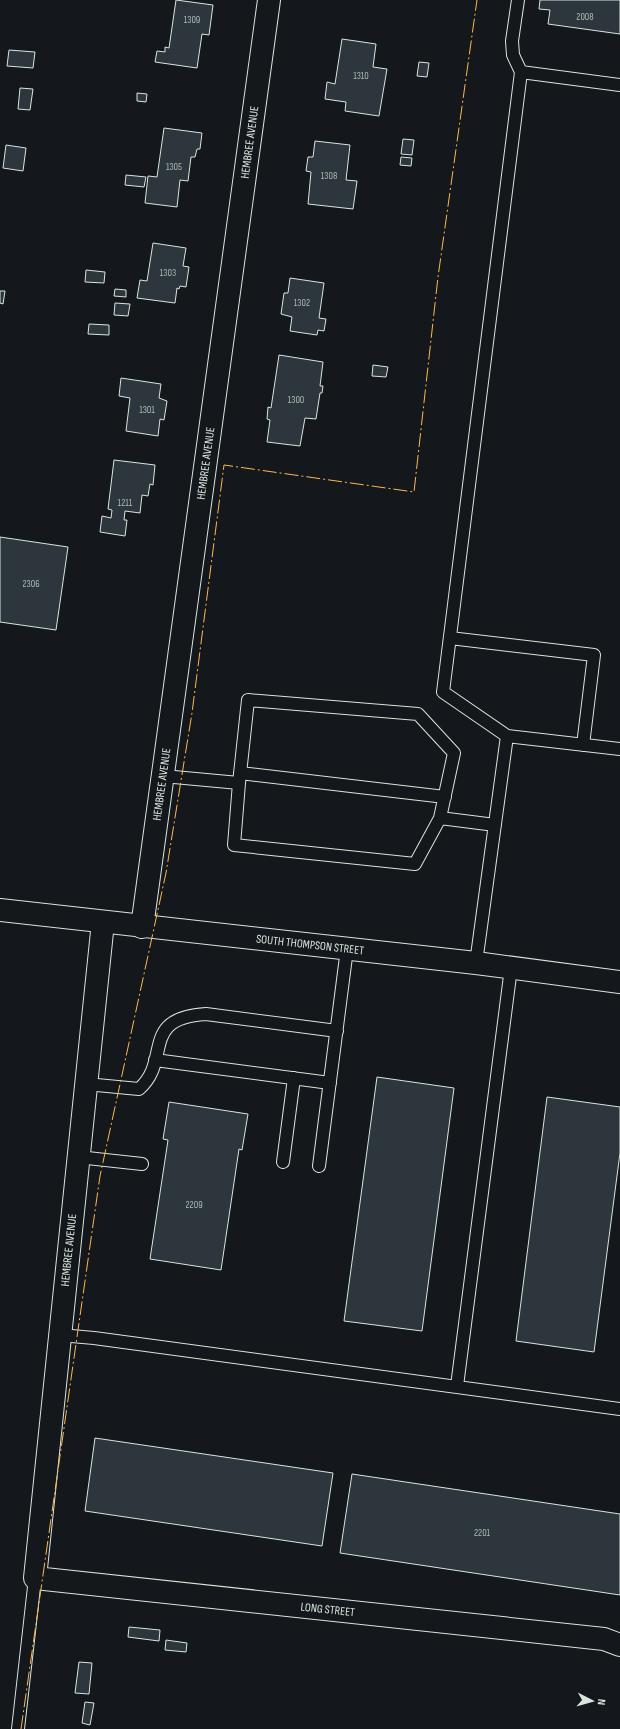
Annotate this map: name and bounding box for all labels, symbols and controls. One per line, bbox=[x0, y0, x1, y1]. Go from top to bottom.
house number: 2008 bbox=[576, 11, 594, 23]
house number: 1309 bbox=[184, 14, 200, 26]
house number: 1310 bbox=[353, 70, 369, 82]
street label: HEMBREE AVENUE bbox=[237, 105, 262, 180]
house number: 1305 bbox=[166, 161, 182, 173]
house number: 1308 bbox=[321, 170, 337, 182]
house number: 1303 bbox=[160, 267, 176, 279]
house number: 1302 bbox=[294, 297, 310, 309]
house number: 1300 bbox=[288, 394, 304, 406]
house number: 1301 bbox=[139, 404, 155, 416]
street label: HEMBREE AVENUE bbox=[193, 426, 218, 501]
house number: 1211 bbox=[118, 497, 133, 509]
house number: 2306 bbox=[22, 578, 40, 590]
street label: HEMBREE AVENUE bbox=[149, 747, 174, 822]
street label: SOUTH THOMPSON STREET bbox=[255, 931, 365, 958]
house number: 2209 bbox=[185, 1199, 203, 1211]
street label: HEMBREE AVENUE bbox=[58, 1213, 80, 1287]
house number: 2201 bbox=[474, 1527, 491, 1539]
street label: LONG STREET bbox=[300, 1599, 356, 1620]
north arrow bbox=[572, 1681, 612, 1721]
text: N bbox=[595, 1698, 608, 1706]

